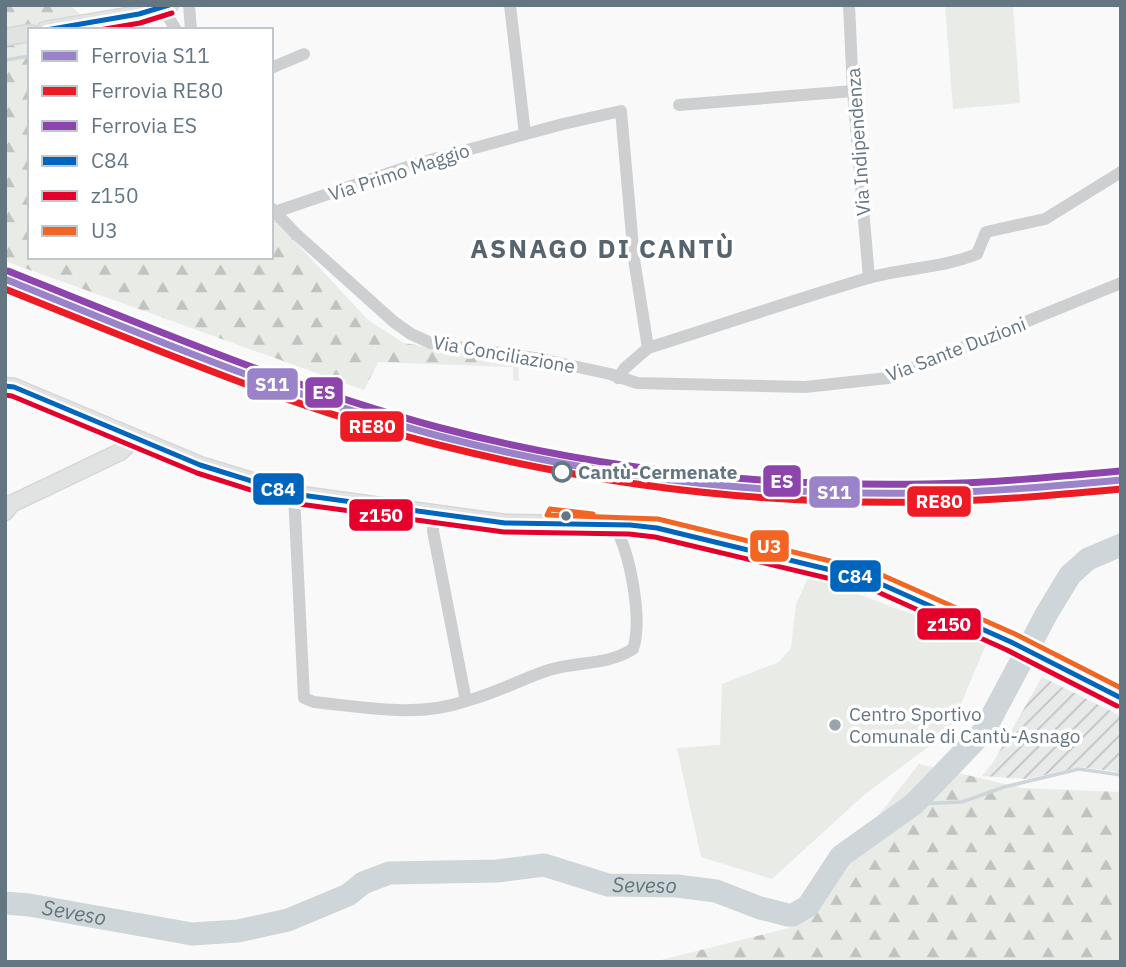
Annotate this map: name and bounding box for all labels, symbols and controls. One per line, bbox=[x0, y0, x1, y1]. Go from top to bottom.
legend bbox=[28, 28, 273, 259]
text: Ferrovia S11 bbox=[91, 41, 210, 69]
street label: Via Indipendenza bbox=[841, 67, 875, 217]
text: Ferrovia RE80 bbox=[91, 76, 223, 104]
text: Ferrovia ES bbox=[91, 111, 197, 139]
street label: Via Primo Maggio bbox=[325, 138, 473, 206]
text: C84 bbox=[91, 146, 129, 174]
text: z150 bbox=[91, 181, 139, 209]
text: U3 bbox=[91, 216, 118, 244]
district label: ASNAGO DI CANTÙ bbox=[470, 231, 736, 265]
street label: Via Sante Duzioni bbox=[883, 311, 1029, 387]
street label: Via Conciliazione bbox=[431, 330, 577, 378]
line badge: S11 bbox=[246, 367, 299, 401]
text: S11 bbox=[255, 372, 290, 396]
line badge: ES bbox=[304, 376, 344, 409]
text: ES bbox=[312, 380, 336, 404]
line badge: RE80 bbox=[339, 410, 405, 443]
text: RE80 bbox=[348, 414, 396, 438]
place label: Cantù-Cermenate bbox=[578, 460, 737, 484]
marker: Cantù-Cermenate bbox=[552, 462, 572, 482]
line badge: ES bbox=[762, 464, 802, 498]
text: ES bbox=[770, 469, 794, 493]
line badge: C84 bbox=[252, 472, 305, 506]
line badge: S11 bbox=[808, 475, 861, 509]
text: C84 bbox=[260, 477, 296, 501]
text: S11 bbox=[817, 480, 852, 504]
line badge: RE80 bbox=[906, 485, 972, 518]
text: RE80 bbox=[915, 489, 963, 513]
line badge: z150 bbox=[348, 498, 414, 532]
text: z150 bbox=[359, 503, 403, 527]
unlabelled marker bbox=[559, 509, 573, 523]
line badge: U3 bbox=[749, 529, 790, 563]
text: U3 bbox=[757, 534, 781, 558]
line badge: C84 bbox=[829, 559, 882, 593]
text: C84 bbox=[837, 564, 873, 588]
line badge: z150 bbox=[916, 607, 982, 641]
text: z150 bbox=[927, 612, 971, 636]
place label: Centro Sportivo Comunale di Cantù-Asnago bbox=[849, 702, 1080, 748]
marker: Centro Sportivo Comunale di Cantù-Asnago bbox=[827, 717, 843, 733]
water label: Seveso bbox=[612, 870, 677, 899]
water label: Seveso bbox=[40, 893, 109, 932]

